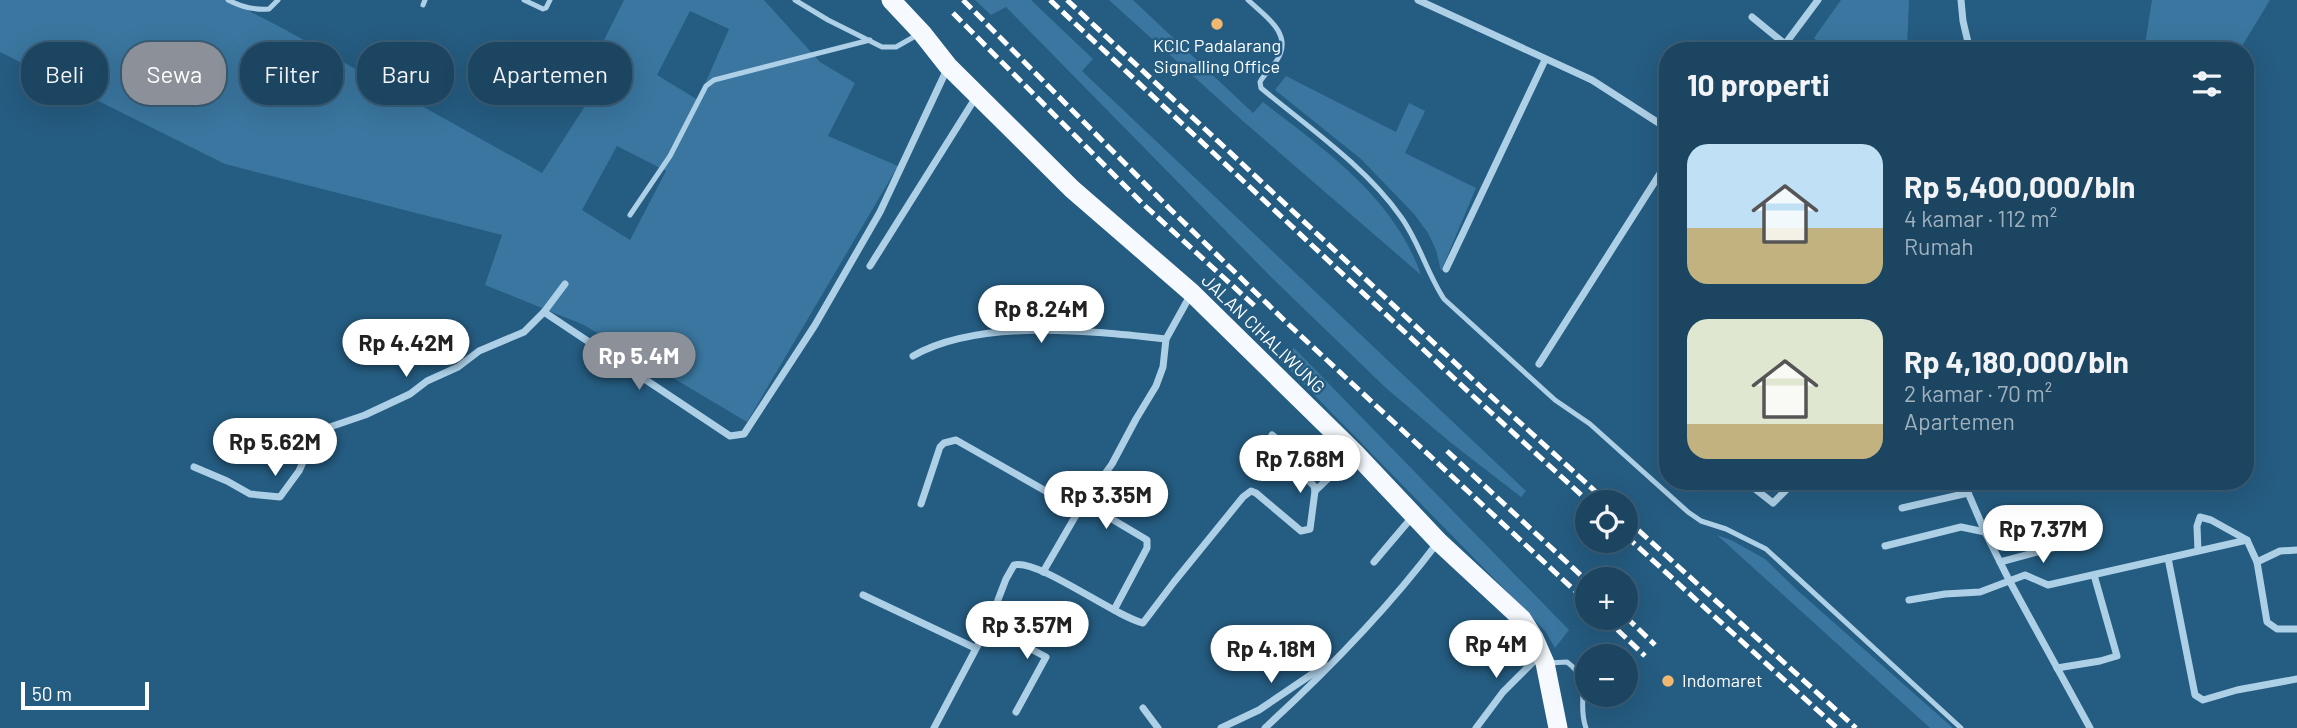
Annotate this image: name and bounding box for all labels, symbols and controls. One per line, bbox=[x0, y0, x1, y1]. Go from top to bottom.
marker: KCIC Padalarang Signalling Office bbox=[1209, 16, 1225, 32]
place label: KCIC Padalarang Signalling Office bbox=[1153, 34, 1281, 77]
chip: Beli bbox=[21, 42, 108, 105]
chip: Sewa bbox=[122, 42, 226, 105]
chip: Filter bbox=[240, 42, 343, 105]
chip: Baru bbox=[357, 42, 454, 105]
chip: Apartemen bbox=[468, 42, 632, 105]
icon: filters bbox=[2188, 65, 2226, 103]
text: 10 properti bbox=[1687, 66, 1830, 102]
text: Rp 5,400,000/bln bbox=[1904, 168, 2135, 204]
icon: home bbox=[1743, 172, 1827, 256]
text: 4 kamar · 112 m² bbox=[1904, 204, 2057, 232]
text: Rumah bbox=[1904, 232, 1974, 260]
street label: JALAN CIHALIWUNG bbox=[1198, 269, 1330, 398]
pin: Rp 8.24M bbox=[969, 286, 1113, 345]
text: Rp 8.24M bbox=[994, 294, 1088, 322]
pin: Rp 4.42M bbox=[334, 320, 478, 379]
text: Rp 4.42M bbox=[358, 328, 454, 356]
pin: Rp 5.4M bbox=[574, 332, 704, 392]
text: Rp 5.4M bbox=[599, 341, 679, 369]
text: Rp 4,180,000/bln bbox=[1904, 343, 2129, 379]
icon: home bbox=[1743, 347, 1827, 431]
text: 2 kamar · 70 m² bbox=[1904, 379, 2052, 407]
text: Apartemen bbox=[1904, 407, 2015, 435]
pin: Rp 5.62M bbox=[203, 419, 347, 478]
text: Rp 5.62M bbox=[229, 427, 321, 455]
pin: Rp 7.68M bbox=[1228, 435, 1372, 495]
text: Rp 7.68M bbox=[1255, 444, 1345, 472]
pin: Rp 3.35M bbox=[1034, 472, 1178, 531]
text: Rp 3.35M bbox=[1060, 480, 1152, 508]
map controls bbox=[1575, 490, 1638, 707]
button: locate bbox=[1575, 490, 1638, 553]
pin: Rp 7.37M bbox=[1971, 505, 2115, 565]
text: Rp 7.37M bbox=[1999, 514, 2087, 542]
button: + bbox=[1575, 567, 1638, 630]
pin: Rp 3.57M bbox=[955, 602, 1099, 661]
text: Rp 3.57M bbox=[982, 610, 1072, 638]
pin: Rp 4M bbox=[1447, 620, 1545, 680]
pin: Rp 4.18M bbox=[1199, 626, 1343, 685]
text: Rp 4M bbox=[1465, 629, 1527, 657]
text: Rp 4.18M bbox=[1227, 634, 1315, 662]
button: − bbox=[1575, 644, 1638, 707]
place label: Indomaret bbox=[1682, 669, 1762, 691]
marker: Indomaret bbox=[1660, 673, 1676, 689]
scale bar bbox=[21, 679, 149, 711]
text: 50 m bbox=[32, 682, 72, 705]

